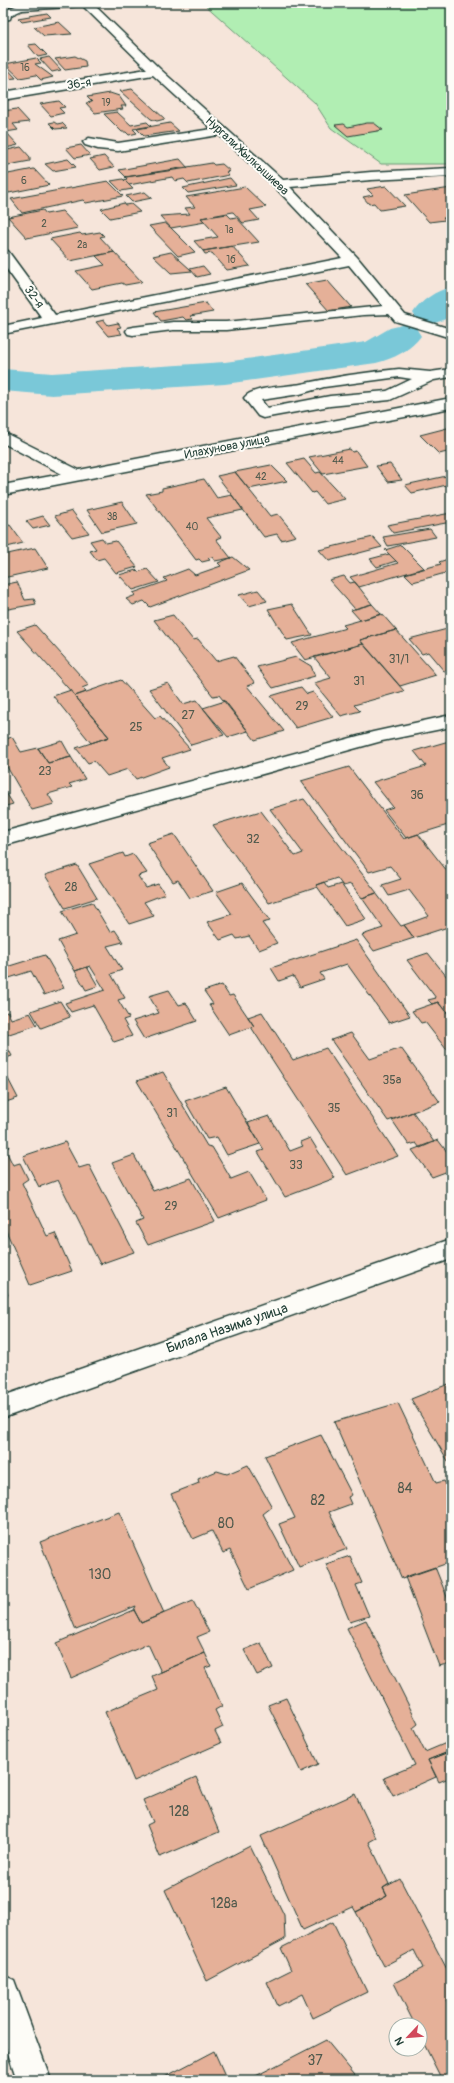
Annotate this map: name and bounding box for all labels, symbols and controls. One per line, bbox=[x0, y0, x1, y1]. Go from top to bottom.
house number: 16 bbox=[20, 62, 30, 74]
street label: 36-я bbox=[66, 75, 93, 93]
house number: 19 bbox=[101, 97, 111, 109]
street label: Нургали Жылкышиева bbox=[202, 113, 292, 199]
house number: 6 bbox=[21, 175, 27, 187]
house number: 2 bbox=[41, 218, 47, 230]
house number: 1а bbox=[225, 224, 234, 236]
house number: 2а bbox=[77, 239, 87, 251]
house number: 1б bbox=[226, 254, 236, 266]
street label: 32-я bbox=[21, 283, 47, 311]
street label: Илахунова улица bbox=[183, 431, 271, 463]
house number: 44 bbox=[332, 455, 344, 467]
house number: 42 bbox=[255, 471, 267, 483]
house number: 38 bbox=[107, 511, 117, 523]
house number: 40 bbox=[186, 521, 198, 533]
house number: 31/1 bbox=[389, 652, 409, 667]
house number: 31 bbox=[353, 674, 365, 689]
house number: 29 bbox=[296, 699, 308, 714]
house number: 27 bbox=[181, 708, 195, 723]
house number: 25 bbox=[129, 720, 143, 735]
house number: 23 bbox=[38, 764, 52, 779]
house number: 36 bbox=[410, 788, 424, 803]
house number: 32 bbox=[246, 832, 260, 847]
house number: 28 bbox=[65, 880, 77, 895]
house number: 35а bbox=[383, 1073, 402, 1088]
house number: 35 bbox=[327, 1101, 341, 1116]
house number: 31 bbox=[166, 1106, 178, 1121]
house number: 33 bbox=[289, 1158, 303, 1173]
house number: 29 bbox=[165, 1199, 177, 1214]
street label: Билала Назима улица bbox=[164, 1299, 290, 1357]
house number: 84 bbox=[397, 1480, 413, 1497]
house number: 82 bbox=[311, 1492, 326, 1509]
house number: 80 bbox=[218, 1515, 234, 1532]
house number: 130 bbox=[89, 1566, 111, 1583]
house number: 128 bbox=[169, 1803, 189, 1820]
house number: 128а bbox=[211, 1895, 237, 1912]
north arrow bbox=[388, 2017, 428, 2057]
text: N bbox=[392, 2034, 407, 2047]
house number: 37 bbox=[307, 2052, 323, 2069]

